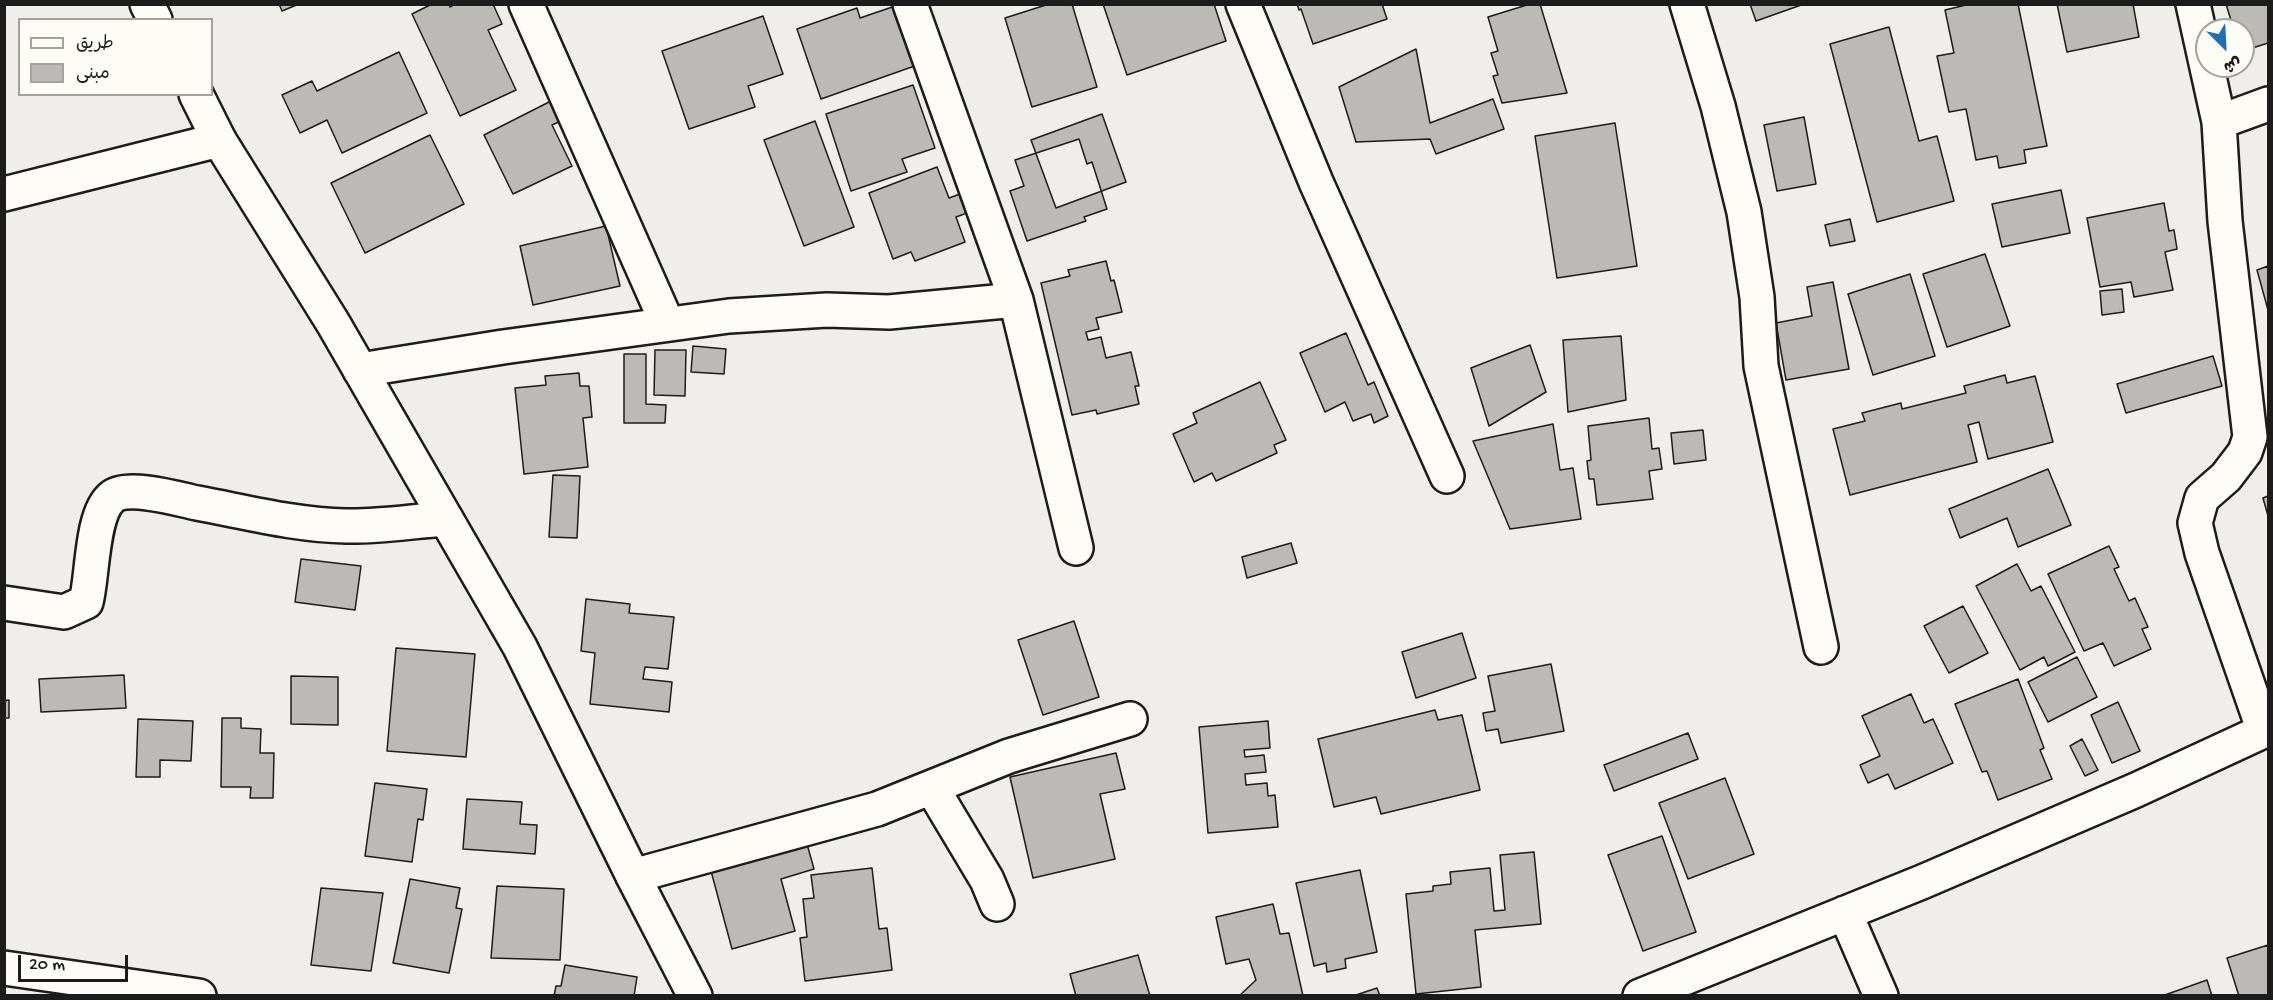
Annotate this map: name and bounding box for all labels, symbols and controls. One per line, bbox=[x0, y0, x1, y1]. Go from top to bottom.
legend bbox=[18, 18, 213, 96]
north arrow bbox=[2195, 18, 2255, 78]
text: طريق bbox=[76, 34, 114, 55]
text: ش bbox=[2220, 51, 2244, 75]
text: مبنى bbox=[76, 64, 110, 85]
scale bar bbox=[21, 943, 130, 981]
text: 20 m bbox=[29, 955, 65, 976]

